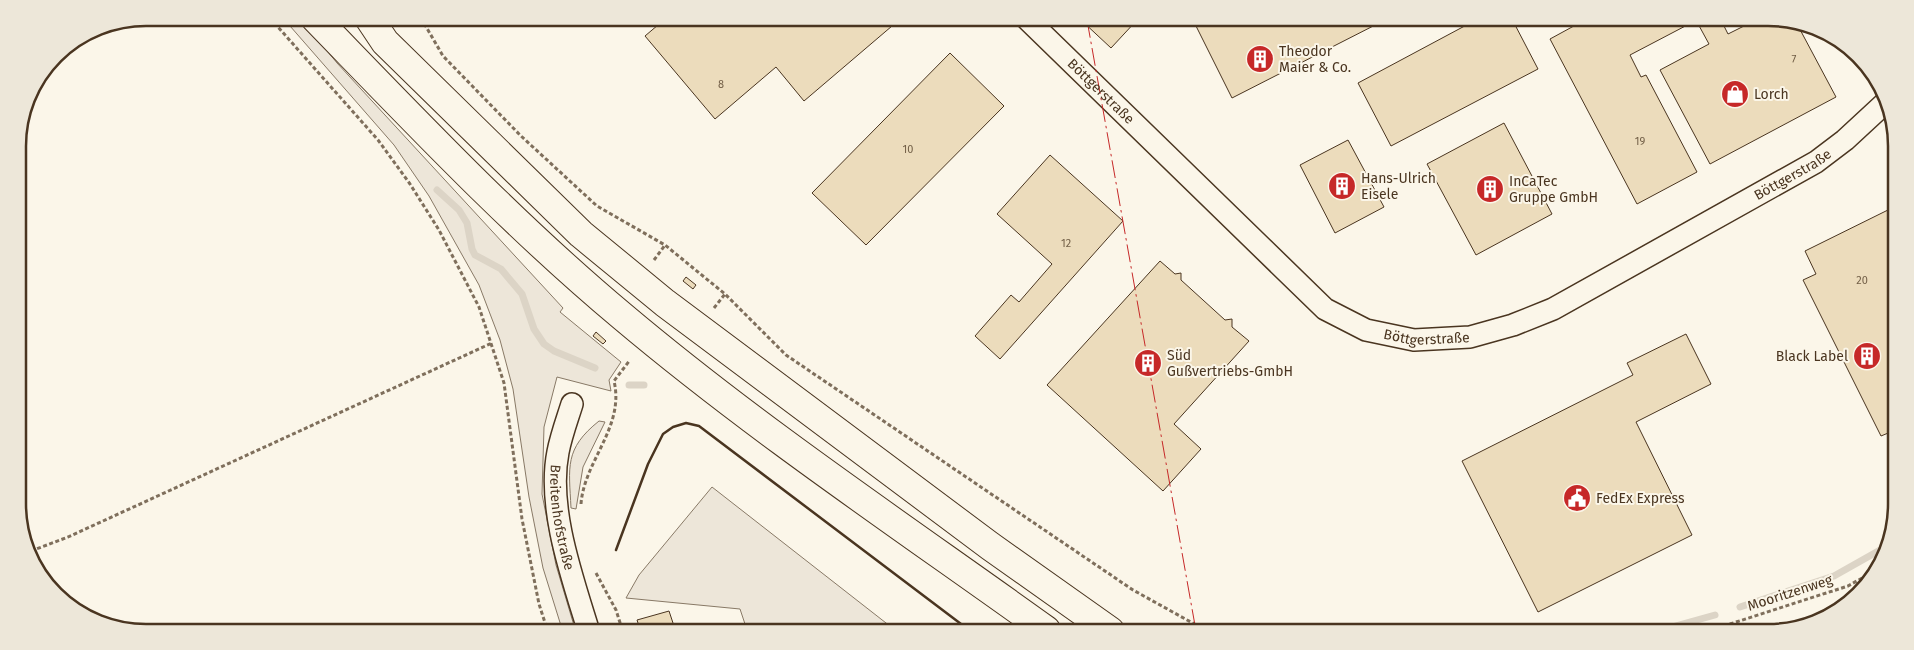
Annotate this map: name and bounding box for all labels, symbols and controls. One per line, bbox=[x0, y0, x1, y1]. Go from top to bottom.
place label: Theodor Maier & Co. bbox=[1279, 43, 1351, 76]
building icon: Theodor Maier & Co. bbox=[1245, 44, 1275, 74]
house number: 7 bbox=[1792, 53, 1797, 66]
street label: Böttgerstraße bbox=[1064, 55, 1138, 127]
house number: 8 bbox=[718, 78, 724, 91]
shop icon: Lorch bbox=[1720, 79, 1750, 109]
place label: Lorch bbox=[1754, 86, 1789, 103]
house number: 19 bbox=[1635, 135, 1645, 148]
house number: 10 bbox=[903, 143, 913, 156]
street label: Böttgerstraße bbox=[1751, 145, 1834, 204]
place label: Hans-Ulrich Eisele bbox=[1361, 170, 1436, 203]
building icon: Hans-Ulrich Eisele bbox=[1327, 171, 1357, 201]
place label: InCaTec Gruppe GmbH bbox=[1509, 173, 1598, 206]
building icon: InCaTec Gruppe GmbH bbox=[1475, 174, 1505, 204]
house number: 12 bbox=[1061, 237, 1071, 250]
house number: 20 bbox=[1856, 274, 1868, 287]
street label: Böttgerstraße bbox=[1382, 325, 1470, 349]
building icon: Black Label bbox=[1852, 341, 1882, 371]
place label: Süd Gußvertriebs-GmbH bbox=[1167, 347, 1293, 380]
building icon: Süd Gußvertriebs-GmbH bbox=[1133, 348, 1163, 378]
place label: Black Label bbox=[1776, 348, 1848, 365]
street label: Breitenhofstraße bbox=[547, 464, 578, 572]
public building icon: FedEx Express bbox=[1562, 483, 1592, 513]
place label: FedEx Express bbox=[1596, 490, 1685, 507]
street label: Mooritzenweg bbox=[1745, 571, 1835, 615]

